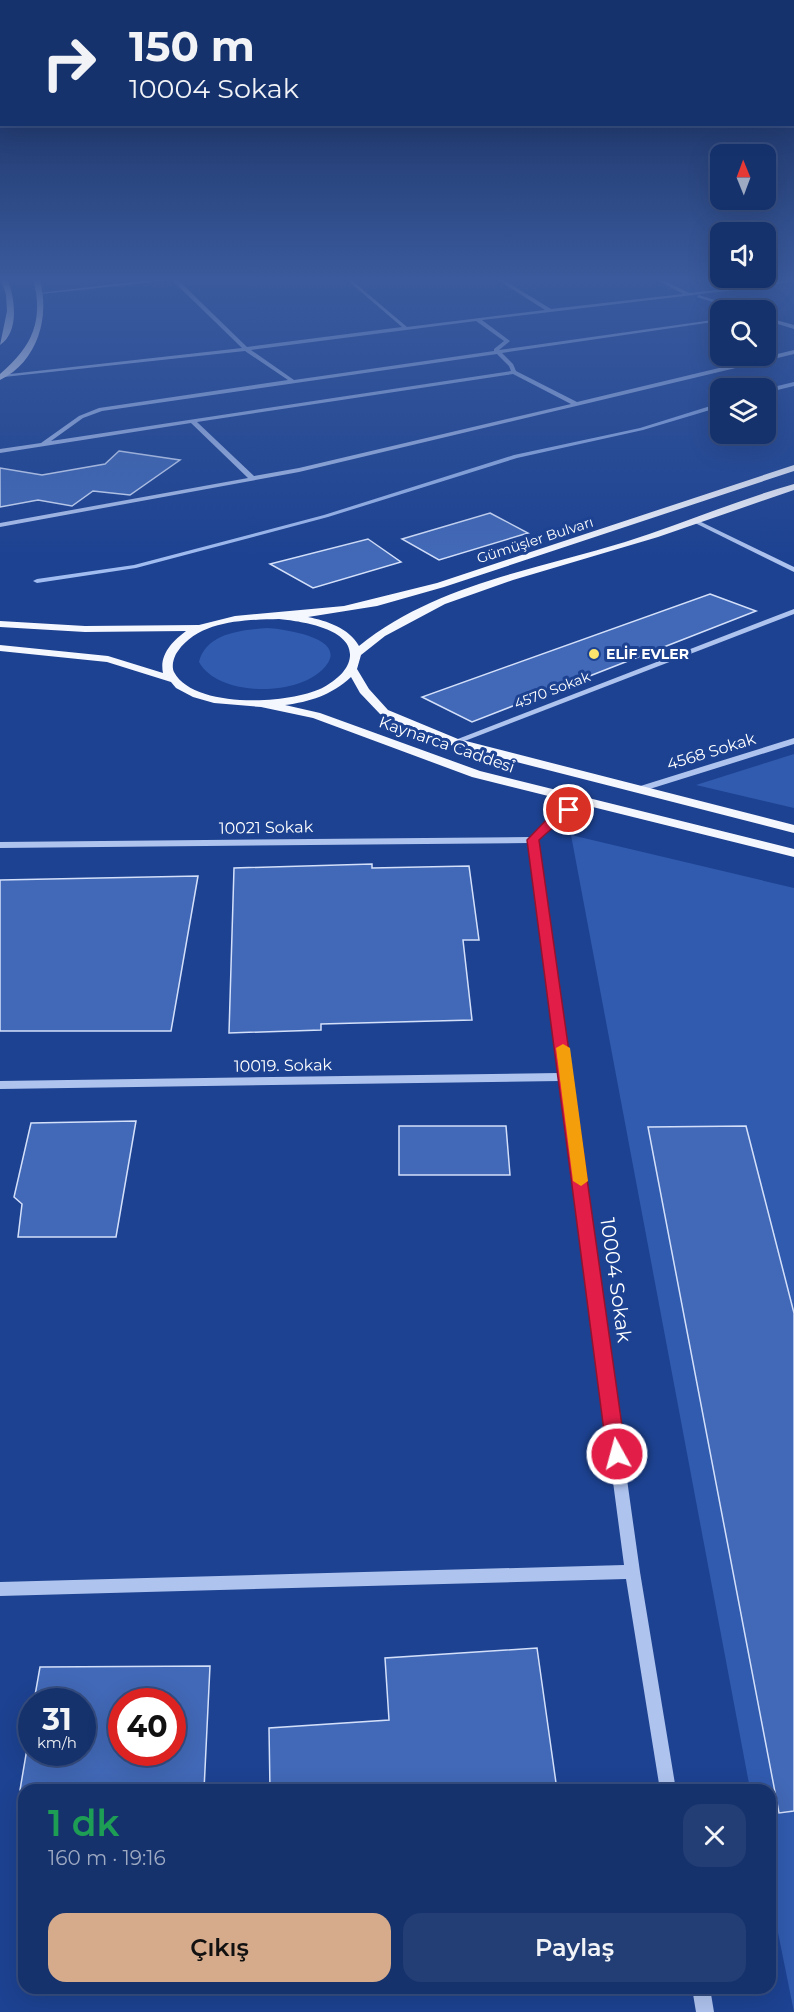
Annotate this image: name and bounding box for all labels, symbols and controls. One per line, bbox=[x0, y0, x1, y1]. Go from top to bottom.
text: 150 m bbox=[129, 20, 255, 72]
icon: right bbox=[30, 24, 108, 102]
text: 10004 Sokak bbox=[129, 72, 299, 105]
north arrow bbox=[710, 144, 776, 210]
map controls bbox=[710, 144, 776, 444]
button: sound bbox=[710, 222, 776, 288]
button: search bbox=[710, 300, 776, 366]
button: layers bbox=[710, 378, 776, 444]
street label: Gümüşler Bulvarı bbox=[474, 513, 596, 567]
place label: ELİF EVLER bbox=[606, 645, 689, 663]
marker: ELİF EVLER bbox=[587, 647, 601, 661]
street label: 4570 Sokak bbox=[511, 667, 593, 713]
street label: Kaynarca Caddesi bbox=[377, 712, 517, 777]
street label: 4568 Sokak bbox=[664, 729, 758, 774]
pin bbox=[543, 784, 594, 835]
icon: arrive bbox=[552, 793, 585, 826]
street label: 10021 Sokak bbox=[219, 817, 314, 838]
street label: 10019. Sokak bbox=[234, 1055, 333, 1076]
street label: 10004 Sokak bbox=[595, 1216, 637, 1344]
position arrow bbox=[585, 1422, 649, 1486]
speed limit sign: 40 bbox=[108, 1688, 186, 1766]
text: 31 bbox=[42, 1701, 72, 1738]
text: km/h bbox=[37, 1733, 77, 1752]
text: 1 dk bbox=[48, 1801, 119, 1845]
button: close bbox=[683, 1804, 746, 1867]
text: 160 m · 19:16 bbox=[48, 1846, 166, 1870]
button: Çıkış bbox=[48, 1913, 391, 1982]
button: Paylaş bbox=[403, 1913, 746, 1982]

